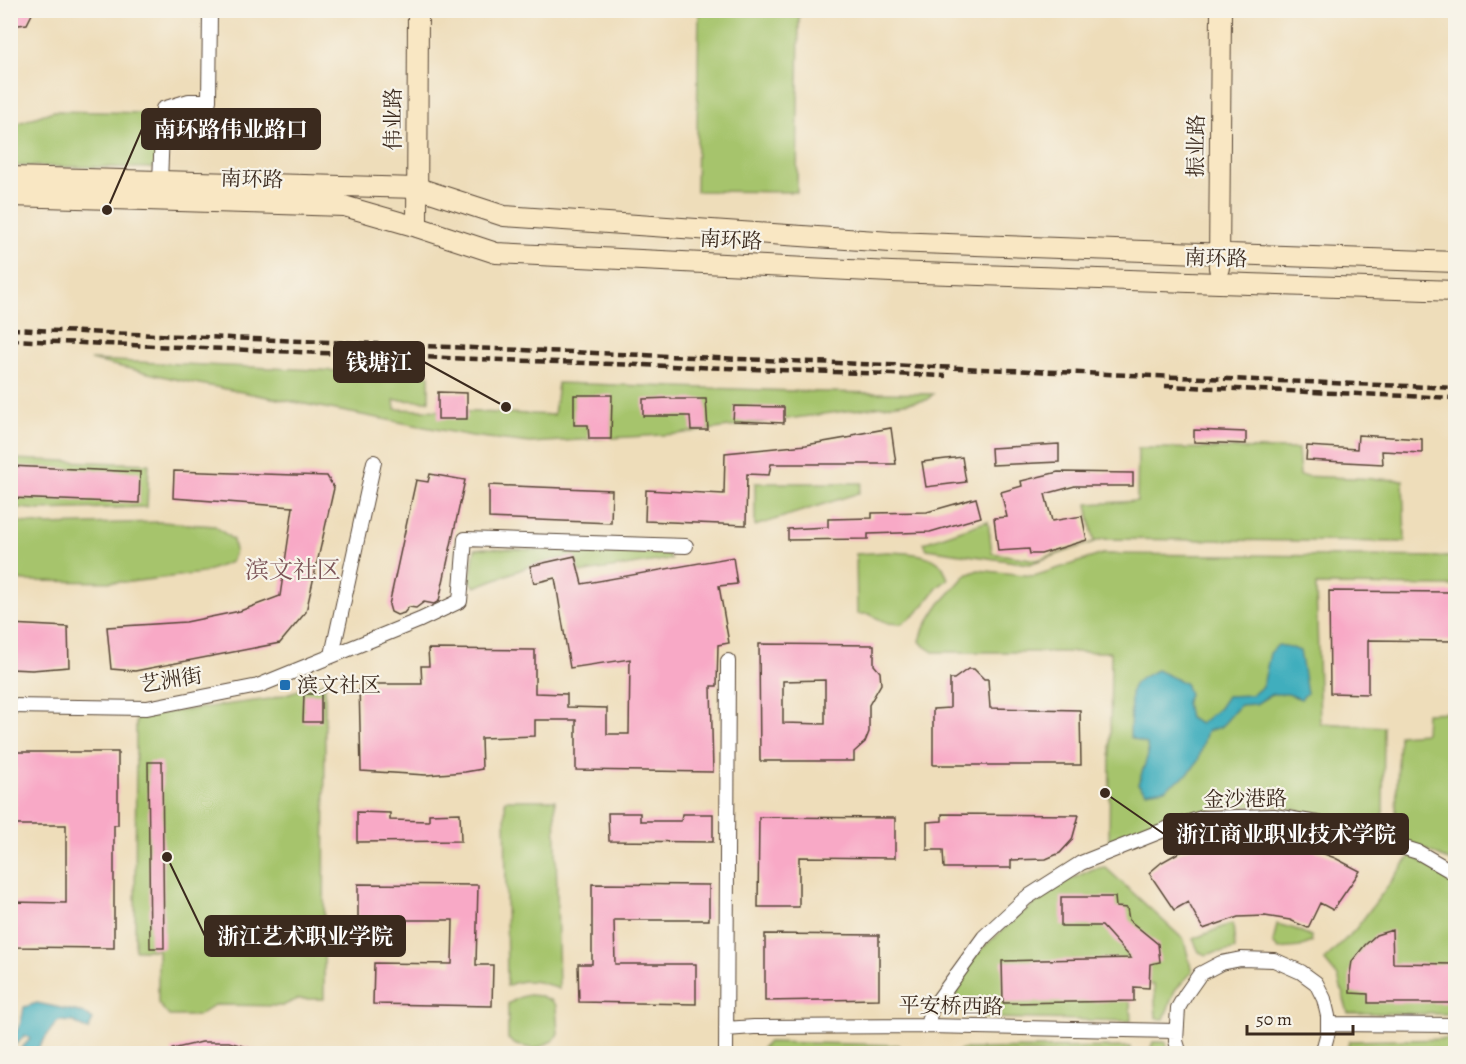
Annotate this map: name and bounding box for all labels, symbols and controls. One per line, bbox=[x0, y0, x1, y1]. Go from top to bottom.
street label: 伟业路 bbox=[379, 88, 407, 151]
callout: 南环路伟业路口 bbox=[142, 109, 320, 149]
street label: 振业路 bbox=[1181, 114, 1211, 178]
text: 南环路伟业路口 bbox=[154, 115, 308, 145]
street label: 南环路 bbox=[220, 164, 284, 194]
street label: 南环路 bbox=[699, 224, 763, 256]
street label: 南环路 bbox=[1184, 243, 1248, 273]
callout: 钱塘江 bbox=[334, 342, 424, 382]
text: 钱塘江 bbox=[346, 348, 412, 378]
district label: 滨文社区 bbox=[245, 554, 341, 586]
street label: 艺洲街 bbox=[138, 661, 204, 699]
place label: 滨文社区 bbox=[297, 671, 381, 699]
marker: 滨文社区 bbox=[278, 678, 292, 692]
street label: 金沙港路 bbox=[1203, 784, 1287, 814]
callout: 浙江商业职业技术学院 bbox=[1164, 814, 1408, 854]
text: 浙江商业职业技术学院 bbox=[1176, 820, 1396, 850]
callout: 浙江艺术职业学院 bbox=[205, 916, 405, 956]
text: 浙江艺术职业学院 bbox=[217, 922, 393, 952]
street label: 平安桥西路 bbox=[898, 991, 1004, 1021]
scale bar bbox=[1247, 998, 1354, 1036]
text: 50 m bbox=[1256, 1007, 1292, 1031]

